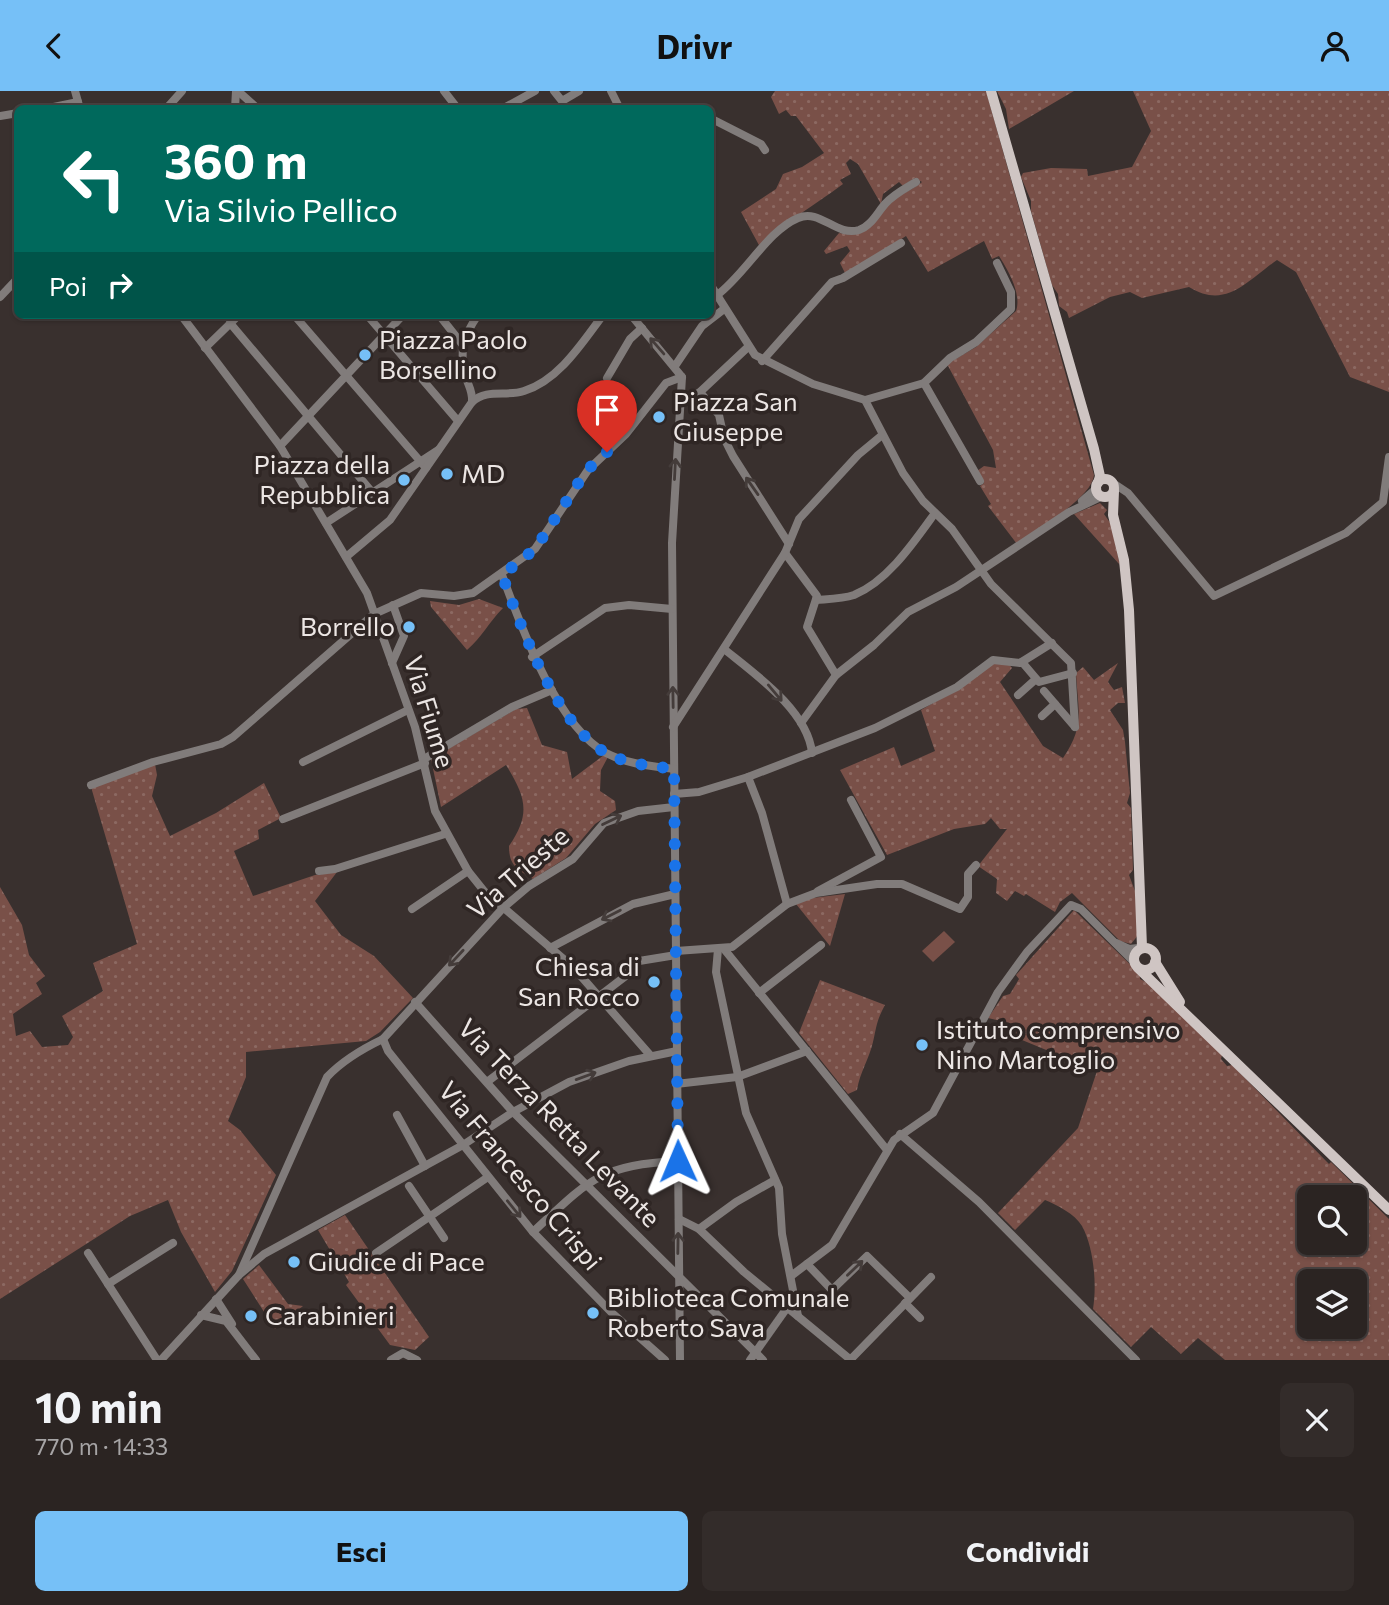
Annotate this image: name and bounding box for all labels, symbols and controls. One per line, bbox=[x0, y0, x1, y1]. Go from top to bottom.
text: Drivr bbox=[656, 26, 733, 66]
icon: back bbox=[35, 27, 73, 65]
icon: person bbox=[1316, 27, 1354, 65]
text: 360 m bbox=[164, 129, 307, 189]
icon: left bbox=[49, 133, 140, 224]
text: Via Silvio Pellico bbox=[164, 189, 398, 229]
icon: right bbox=[101, 266, 139, 304]
text: Poi bbox=[49, 270, 87, 301]
place label: Piazza Paolo Borsellino bbox=[379, 323, 528, 384]
one-way arrow bbox=[649, 337, 665, 355]
marker: Piazza Paolo Borsellino bbox=[357, 347, 373, 363]
pin bbox=[577, 380, 637, 452]
place label: Piazza San Giuseppe bbox=[673, 385, 798, 446]
icon: arrive bbox=[588, 391, 626, 429]
marker: Piazza San Giuseppe bbox=[651, 409, 667, 425]
place label: Piazza della Repubblica bbox=[253, 448, 390, 509]
place label: MD bbox=[461, 457, 505, 488]
one-way arrow bbox=[669, 458, 682, 481]
marker: MD bbox=[439, 466, 455, 482]
marker: Piazza della Repubblica bbox=[396, 472, 412, 488]
one-way arrow bbox=[745, 477, 759, 496]
place label: Borrello bbox=[300, 610, 395, 641]
marker: Borrello bbox=[401, 619, 417, 635]
street label: Via Fiume bbox=[399, 652, 462, 771]
one-way arrow bbox=[768, 683, 783, 701]
one-way arrow bbox=[666, 686, 680, 709]
one-way arrow bbox=[601, 813, 622, 827]
street label: Via Trieste bbox=[460, 819, 574, 924]
one-way arrow bbox=[601, 909, 622, 923]
one-way arrow bbox=[448, 949, 465, 966]
place label: Chiesa di San Rocco bbox=[518, 950, 640, 1011]
marker: Chiesa di San Rocco bbox=[646, 974, 662, 990]
street label: Via Terza Retta Levante bbox=[453, 1011, 668, 1232]
place label: Istituto comprensivo Nino Martoglio bbox=[936, 1013, 1180, 1074]
marker: Istituto comprensivo Nino Martoglio bbox=[914, 1037, 930, 1053]
one-way arrow bbox=[575, 1069, 597, 1081]
street label: Via Francesco Crispi bbox=[433, 1074, 609, 1276]
position arrow bbox=[641, 1124, 715, 1198]
map controls bbox=[1297, 1185, 1367, 1339]
button: search bbox=[1297, 1185, 1367, 1255]
one-way arrow bbox=[506, 1199, 521, 1218]
one-way arrow bbox=[671, 1232, 685, 1255]
place label: Giudice di Pace bbox=[308, 1245, 485, 1276]
marker: Giudice di Pace bbox=[286, 1254, 302, 1270]
one-way arrow bbox=[846, 1260, 863, 1277]
button: layers bbox=[1297, 1269, 1367, 1339]
place label: Biblioteca Comunale Roberto Sava bbox=[607, 1281, 849, 1342]
place label: Carabinieri bbox=[265, 1299, 395, 1330]
marker: Biblioteca Comunale Roberto Sava bbox=[585, 1305, 601, 1321]
marker: Carabinieri bbox=[243, 1308, 259, 1324]
text: 10 min bbox=[35, 1380, 163, 1432]
button: close bbox=[1280, 1383, 1354, 1457]
text: 770 m · 14:33 bbox=[35, 1432, 168, 1460]
button: Esci bbox=[35, 1511, 688, 1591]
button: Condividi bbox=[702, 1511, 1354, 1591]

